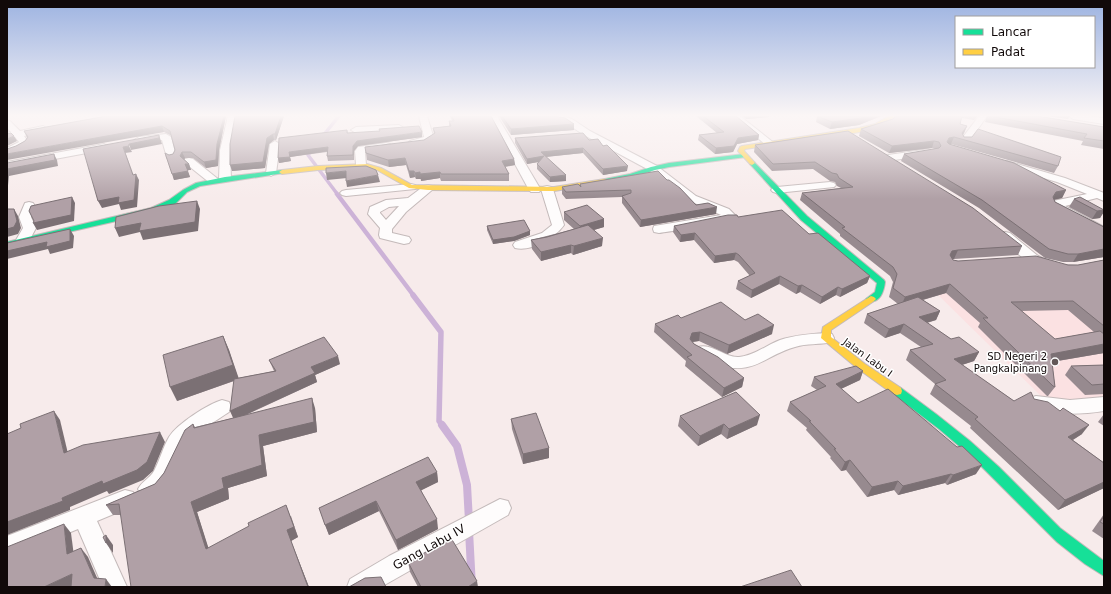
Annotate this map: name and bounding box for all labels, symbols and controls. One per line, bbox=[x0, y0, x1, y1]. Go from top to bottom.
legend bbox=[955, 16, 1095, 68]
text: Lancar bbox=[991, 25, 1032, 39]
text: Padat bbox=[991, 45, 1025, 59]
street label: Jalan Labu I bbox=[840, 335, 894, 379]
place label: SD Negeri 2 Pangkalpinang bbox=[974, 351, 1047, 374]
marker: SD Negeri 2 Pangkalpinang bbox=[1050, 357, 1060, 367]
street label: Gang Labu IV bbox=[390, 521, 468, 573]

